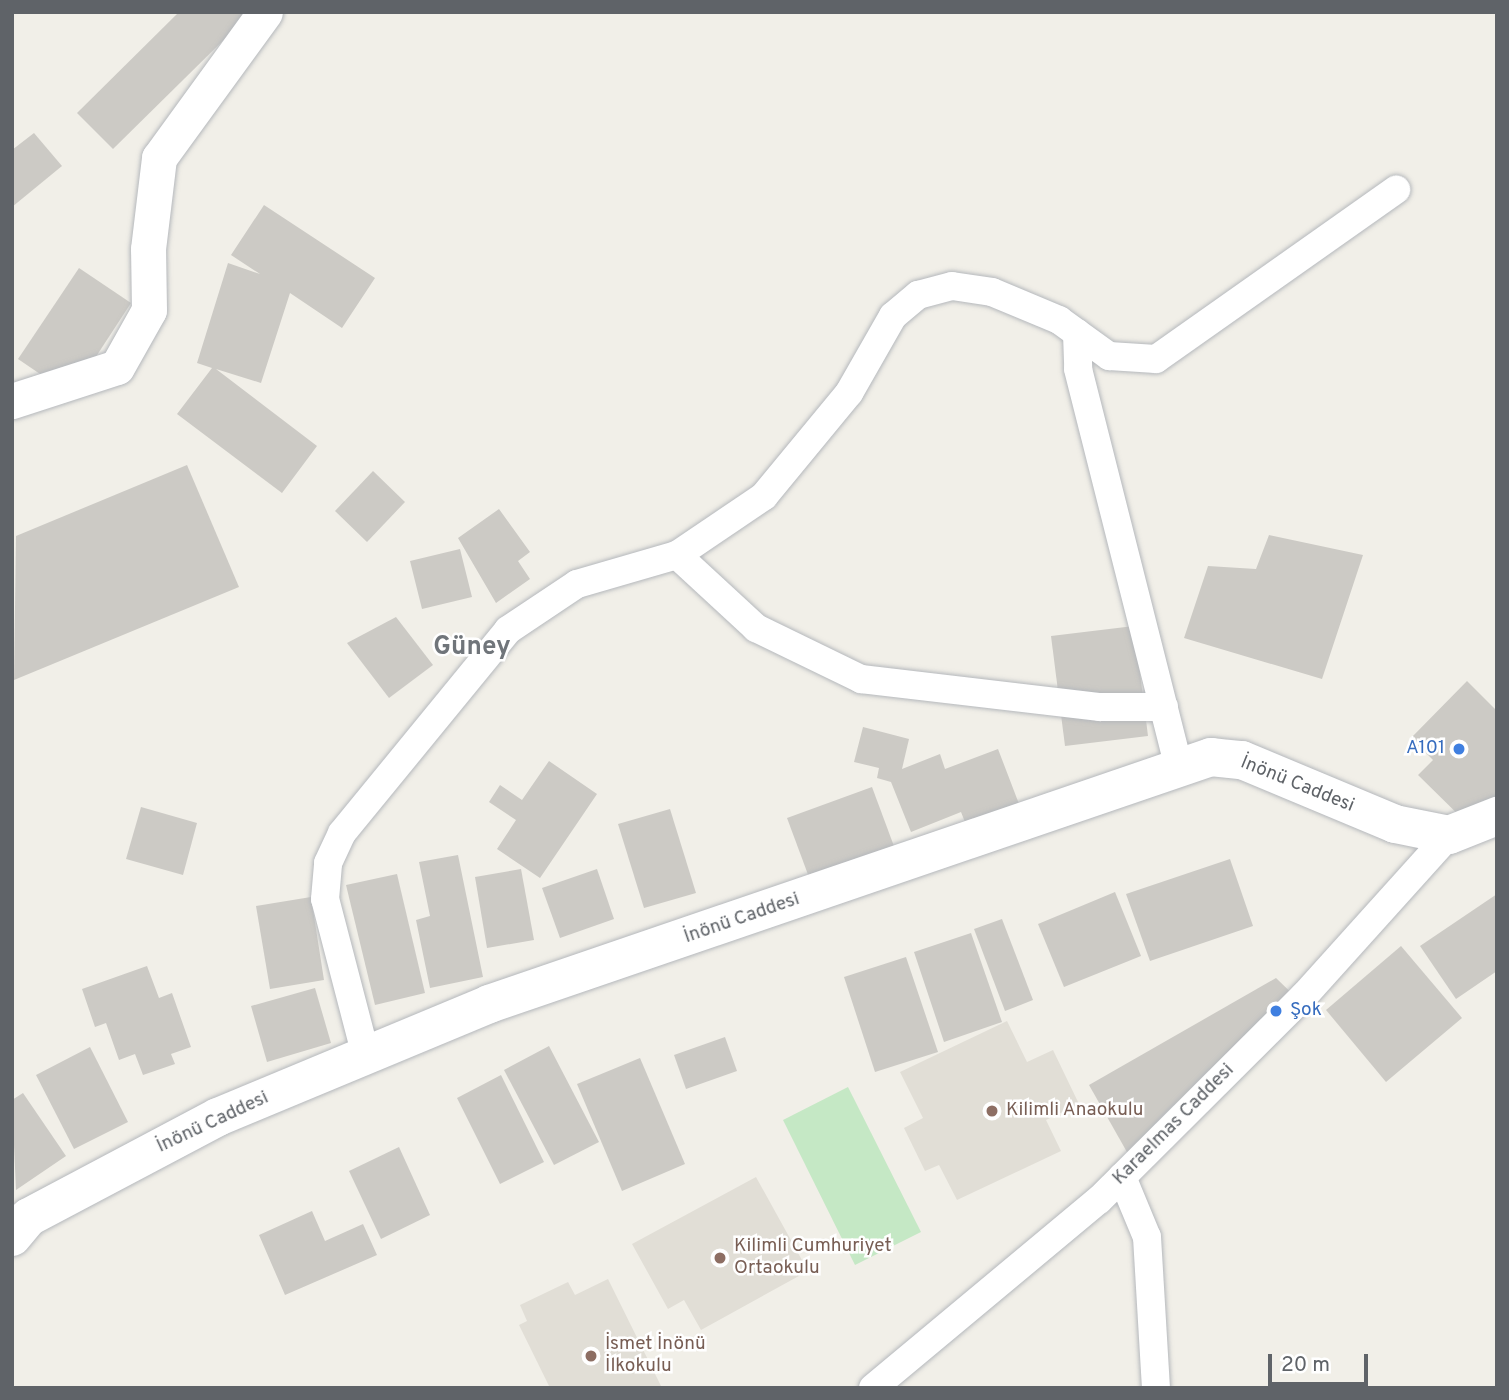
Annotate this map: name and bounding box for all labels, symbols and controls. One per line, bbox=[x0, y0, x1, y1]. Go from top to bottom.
district label: Güney bbox=[433, 632, 511, 664]
place label: A101 bbox=[1406, 738, 1445, 760]
marker: A101 bbox=[1451, 741, 1467, 757]
street label: İnönü Caddesi bbox=[1237, 752, 1357, 818]
street label: İnönü Caddesi bbox=[681, 889, 803, 949]
place label: Şok bbox=[1290, 1000, 1322, 1022]
marker: Şok bbox=[1268, 1003, 1284, 1019]
street label: Karaelmas Caddesi bbox=[1109, 1060, 1239, 1190]
street label: İnönü Caddesi bbox=[153, 1087, 273, 1159]
place label: Kilimli Anaokulu bbox=[1006, 1100, 1144, 1122]
marker: Kilimli Anaokulu bbox=[984, 1103, 1000, 1119]
place label: Kilimli Cumhuriyet Ortaokulu bbox=[734, 1236, 892, 1280]
marker: Kilimli Cumhuriyet Ortaokulu bbox=[712, 1250, 728, 1266]
place label: İsmet İnönü İlkokulu bbox=[605, 1334, 706, 1378]
scale bar bbox=[1271, 1340, 1371, 1384]
marker: İsmet İnönü İlkokulu bbox=[583, 1348, 599, 1364]
text: 20 m bbox=[1281, 1352, 1330, 1379]

